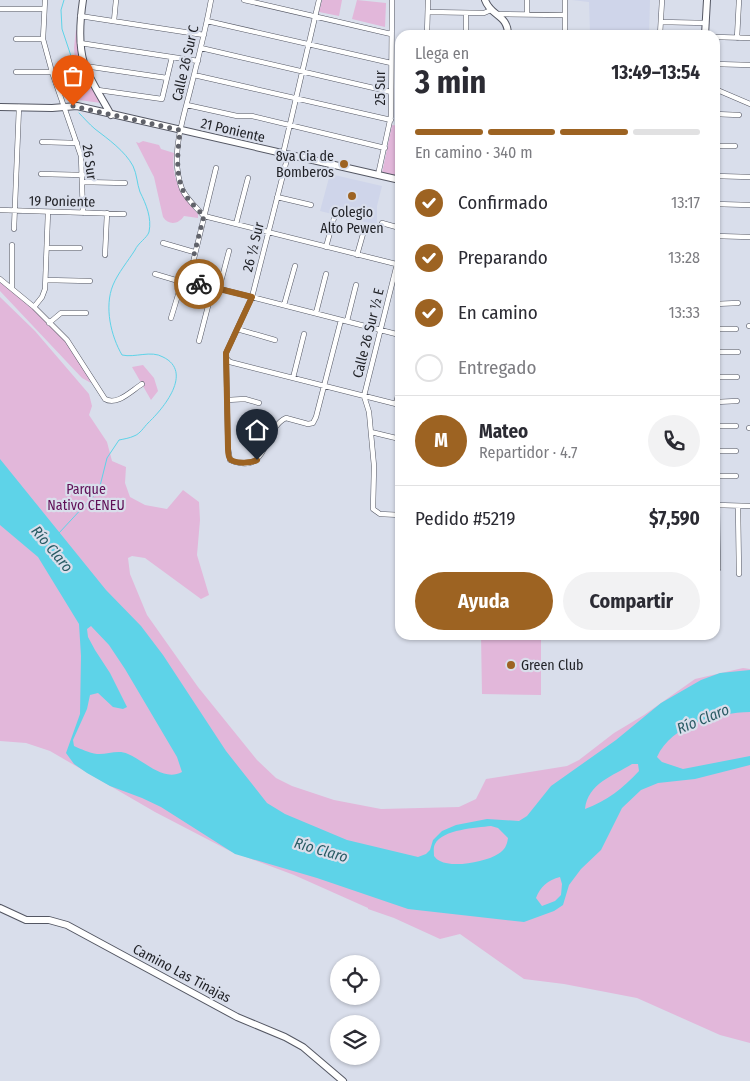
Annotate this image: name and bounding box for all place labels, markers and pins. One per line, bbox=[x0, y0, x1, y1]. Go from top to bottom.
pin bbox=[52, 55, 94, 106]
place label: 8va Cia de Bomberos bbox=[276, 148, 334, 181]
marker: 8va Cia de Bomberos bbox=[338, 158, 350, 170]
marker: Colegio Alto Pewen bbox=[346, 190, 358, 202]
place label: Colegio Alto Pewen bbox=[320, 204, 384, 237]
pin bbox=[236, 409, 278, 460]
place label: Green Club bbox=[521, 657, 583, 674]
marker: Green Club bbox=[505, 659, 517, 671]

